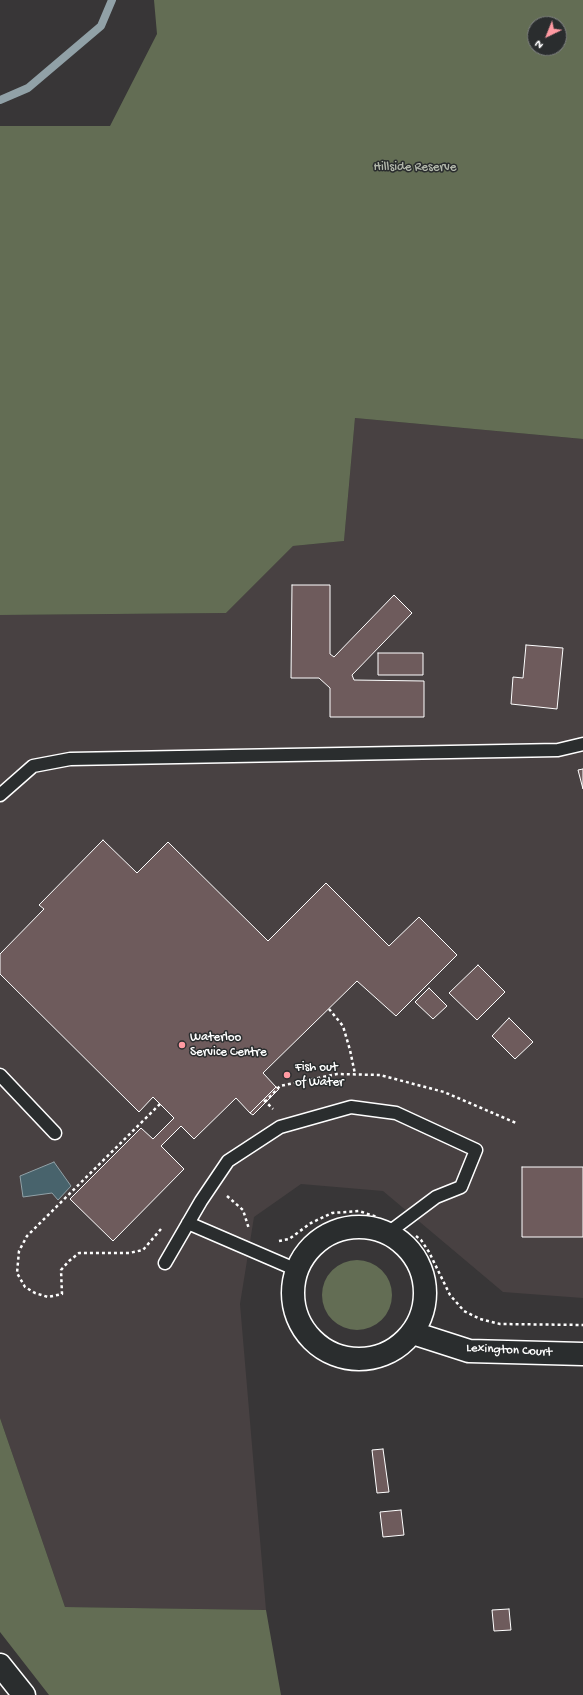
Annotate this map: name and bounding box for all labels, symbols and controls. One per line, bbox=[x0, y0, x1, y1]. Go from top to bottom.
north arrow bbox=[527, 16, 567, 56]
text: N bbox=[533, 37, 546, 51]
park label: Hillside Reserve bbox=[373, 160, 457, 176]
place label: Waterloo Service Centre bbox=[190, 1030, 267, 1061]
marker: Waterloo Service Centre bbox=[177, 1040, 187, 1050]
place label: Fish out of Water bbox=[295, 1060, 344, 1091]
marker: Fish out of Water bbox=[282, 1070, 292, 1080]
street label: Lexington Court bbox=[466, 1341, 552, 1361]

